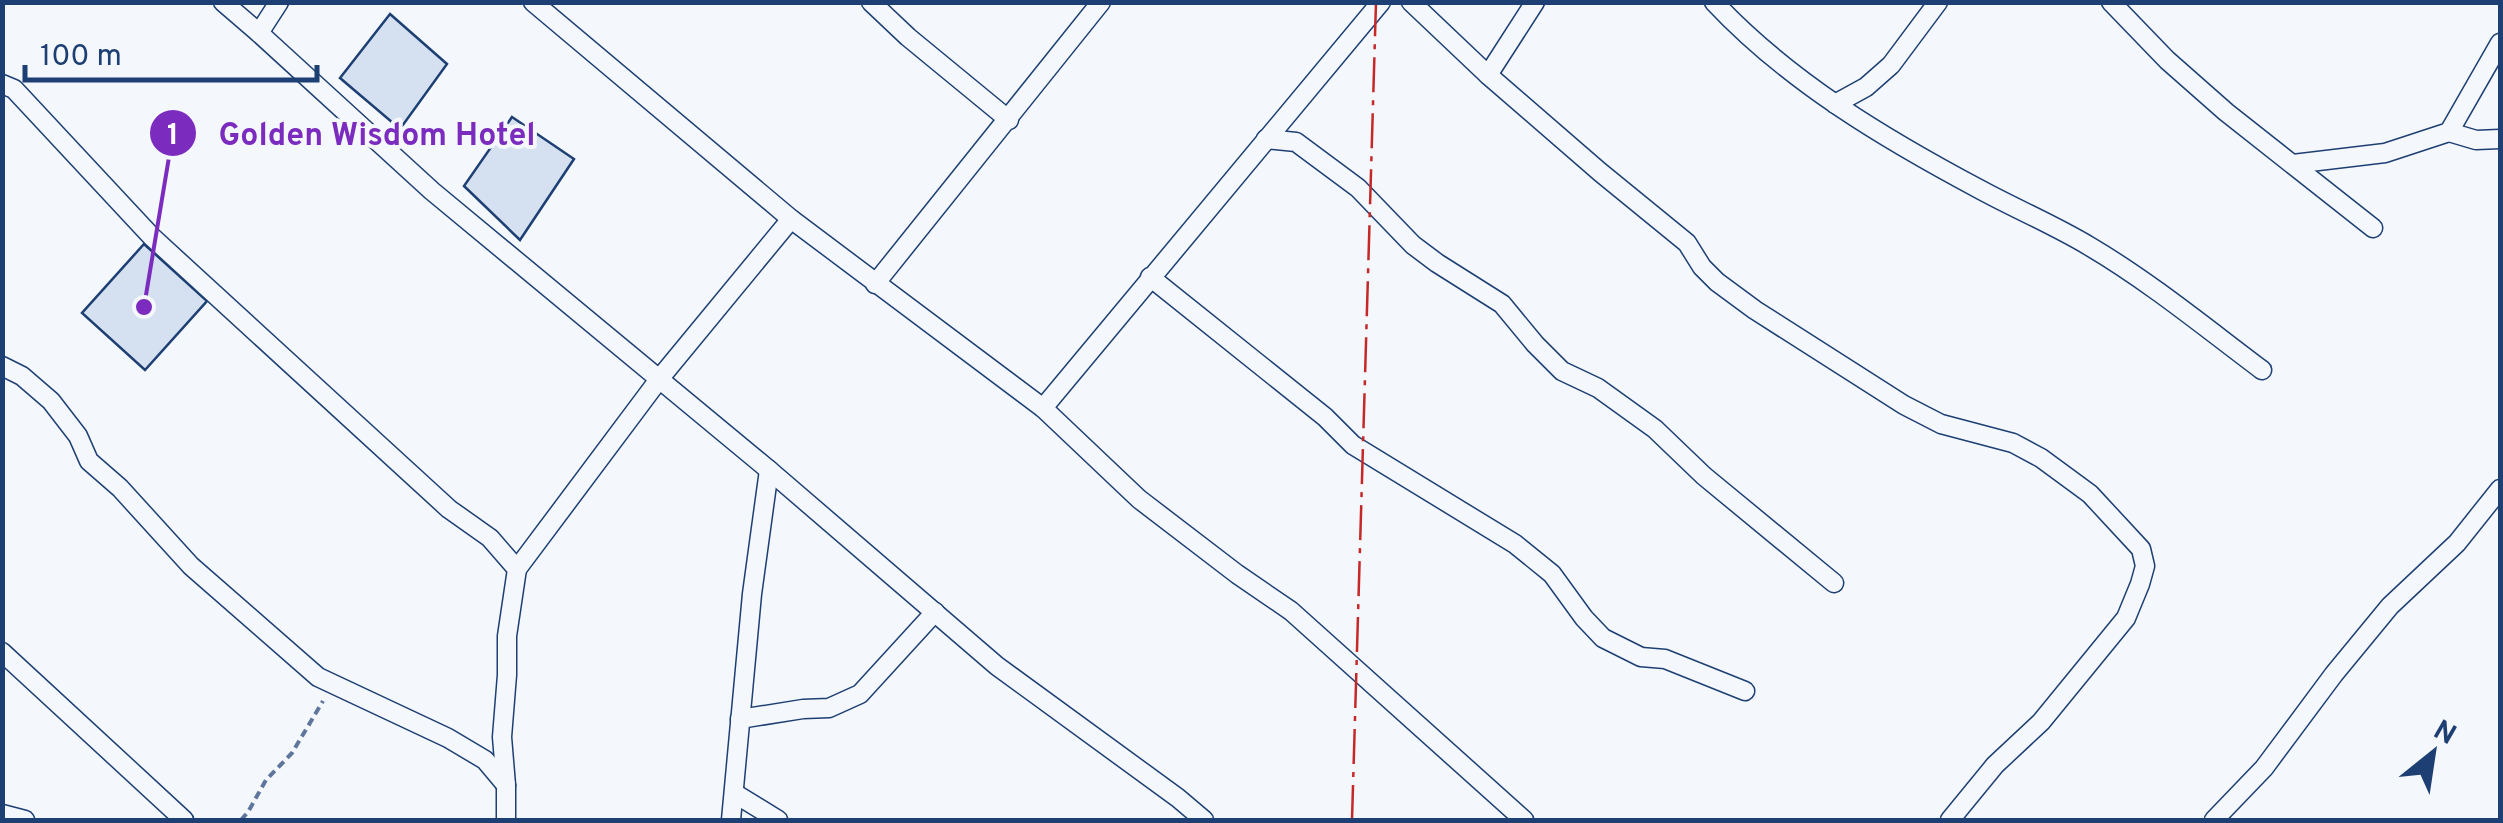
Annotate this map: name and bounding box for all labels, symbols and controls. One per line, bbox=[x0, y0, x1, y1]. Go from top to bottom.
scale bar bbox=[25, 20, 318, 82]
text: 100 m bbox=[40, 39, 122, 76]
callout: Golden Wisdom Hotel bbox=[148, 102, 555, 164]
text: Golden Wisdom Hotel bbox=[218, 117, 536, 157]
text: 1 bbox=[167, 118, 179, 155]
north arrow bbox=[2383, 703, 2483, 803]
text: N bbox=[2426, 713, 2462, 755]

